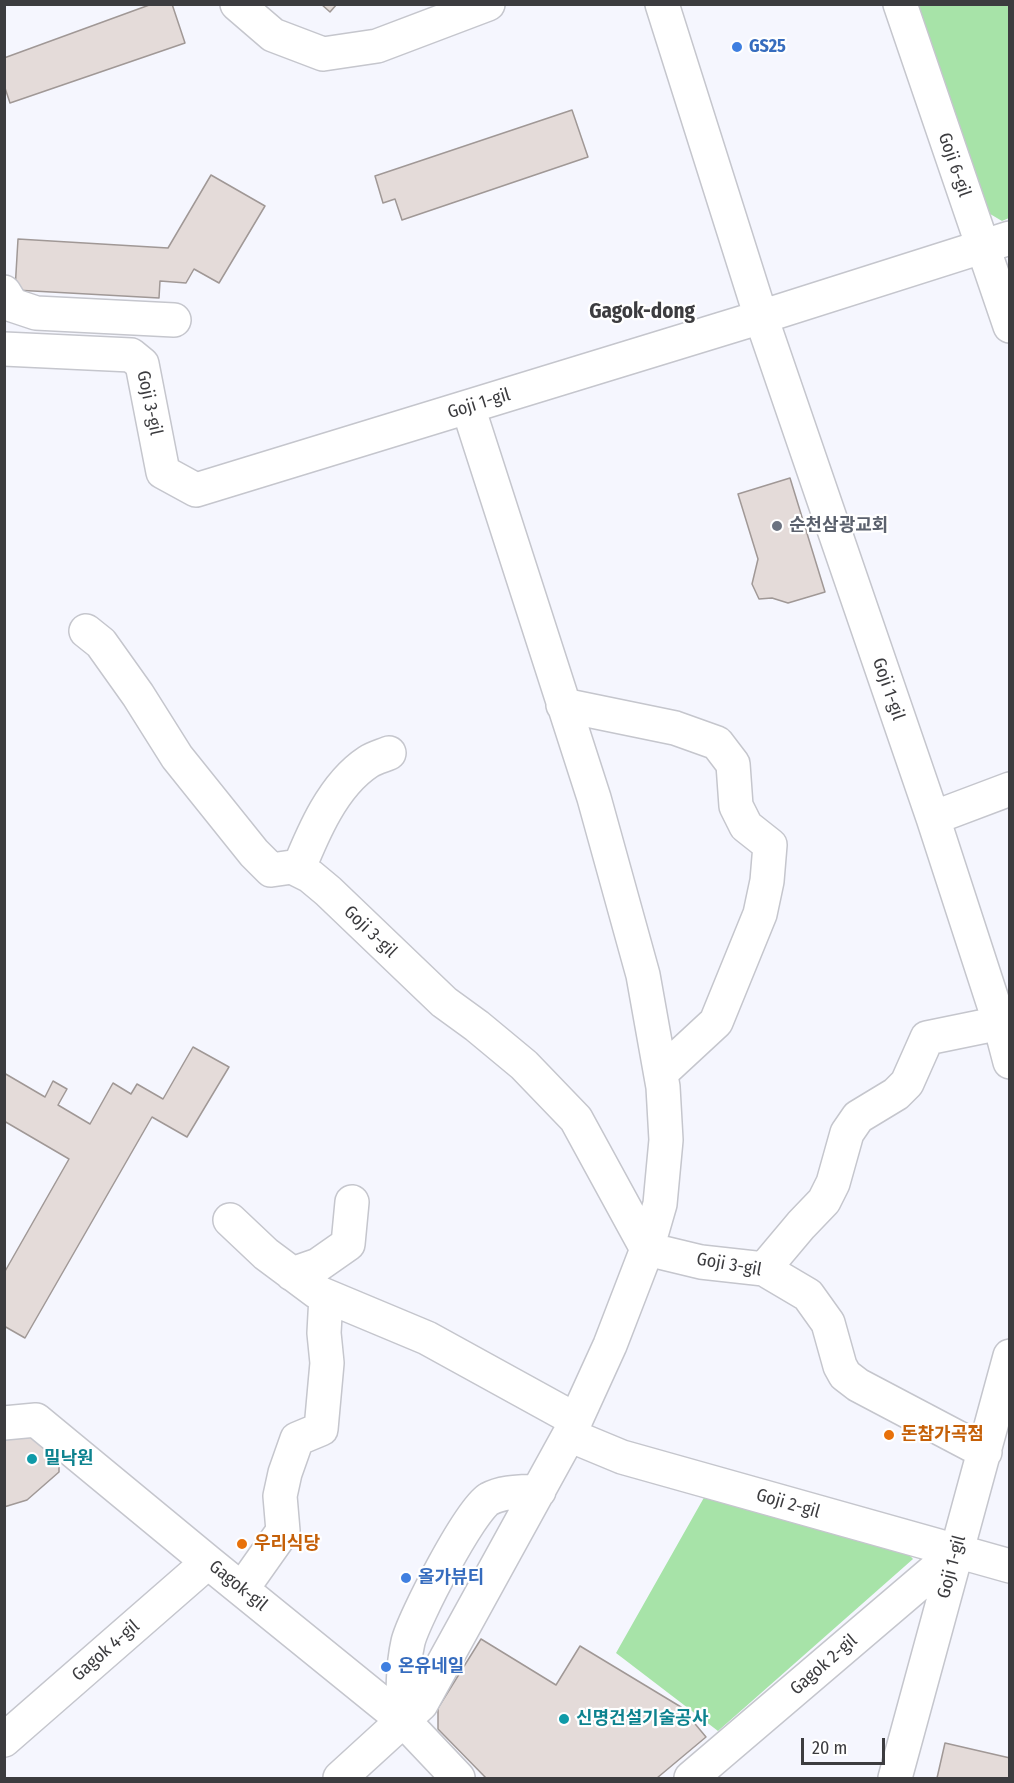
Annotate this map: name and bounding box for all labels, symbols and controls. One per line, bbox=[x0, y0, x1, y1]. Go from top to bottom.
place label: GS25 bbox=[749, 36, 786, 58]
marker: GS25 bbox=[730, 40, 744, 54]
street label: Goji 6-gil bbox=[933, 130, 975, 200]
district label: Gagok-dong bbox=[589, 299, 695, 325]
street label: Goji 3-gil bbox=[132, 369, 166, 437]
street label: Goji 1-gil bbox=[445, 384, 513, 424]
place label: 순천삼광교회 bbox=[789, 515, 888, 537]
marker: 순천삼광교회 bbox=[770, 519, 784, 533]
street label: Goji 1-gil bbox=[867, 655, 909, 723]
street label: Goji 3-gil bbox=[339, 901, 401, 963]
street label: Goji 3-gil bbox=[695, 1249, 763, 1281]
place label: 돈참가곡점 bbox=[901, 1424, 984, 1446]
marker: 돈참가곡점 bbox=[882, 1428, 896, 1442]
place label: 밀낙원 bbox=[44, 1448, 94, 1470]
marker: 밀낙원 bbox=[25, 1452, 39, 1466]
street label: Goji 2-gil bbox=[754, 1485, 822, 1523]
place label: 우리식당 bbox=[254, 1533, 320, 1555]
street label: Goji 1-gil bbox=[933, 1533, 971, 1601]
marker: 우리식당 bbox=[235, 1537, 249, 1551]
street label: Gagok-gil bbox=[204, 1556, 272, 1616]
place label: 올가뷰티 bbox=[418, 1567, 484, 1589]
marker: 올가뷰티 bbox=[399, 1571, 413, 1585]
street label: Gagok 4-gil bbox=[68, 1616, 144, 1686]
street label: Gagok 2-gil bbox=[786, 1630, 862, 1700]
place label: 온유네일 bbox=[398, 1656, 464, 1678]
marker: 온유네일 bbox=[379, 1660, 393, 1674]
place label: 신명건설기술공사 bbox=[576, 1708, 708, 1730]
marker: 신명건설기술공사 bbox=[557, 1712, 571, 1726]
scale bar bbox=[804, 1726, 888, 1764]
text: 20 m bbox=[812, 1737, 847, 1759]

